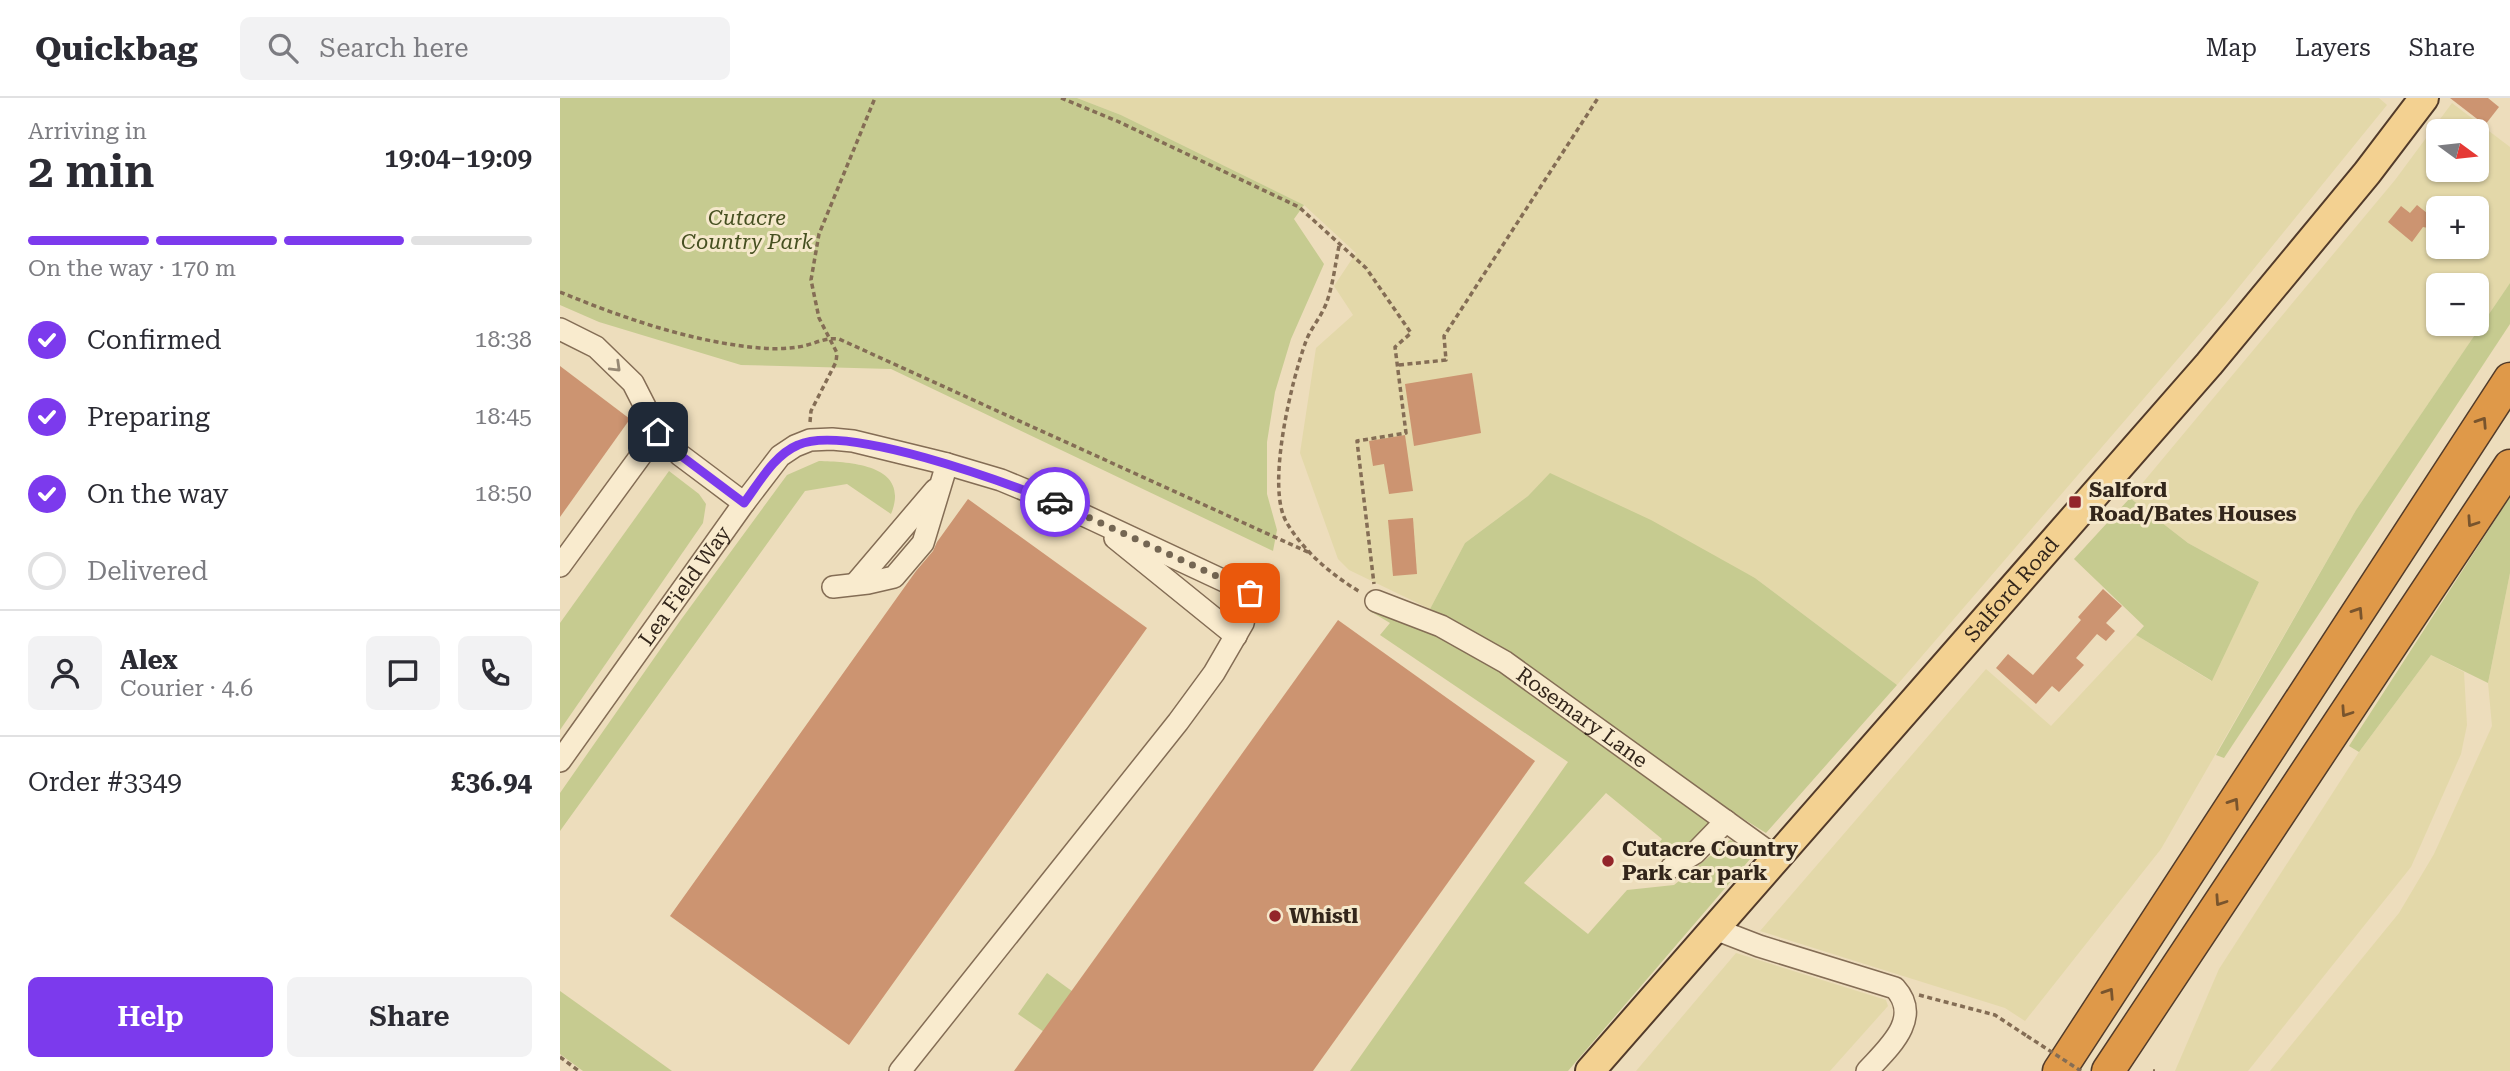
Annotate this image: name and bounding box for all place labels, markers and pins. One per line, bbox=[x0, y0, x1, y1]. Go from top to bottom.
pin bbox=[628, 402, 688, 462]
place label: Salford Road/Bates Houses bbox=[2089, 478, 2297, 526]
marker: Salford Road/Bates Houses bbox=[2067, 494, 2083, 510]
pin bbox=[1220, 563, 1280, 623]
place label: Cutacre Country Park car park bbox=[1622, 837, 1798, 885]
marker: Cutacre Country Park car park bbox=[1600, 853, 1616, 869]
place label: Whistl bbox=[1289, 904, 1358, 928]
marker: Whistl bbox=[1267, 908, 1283, 924]

